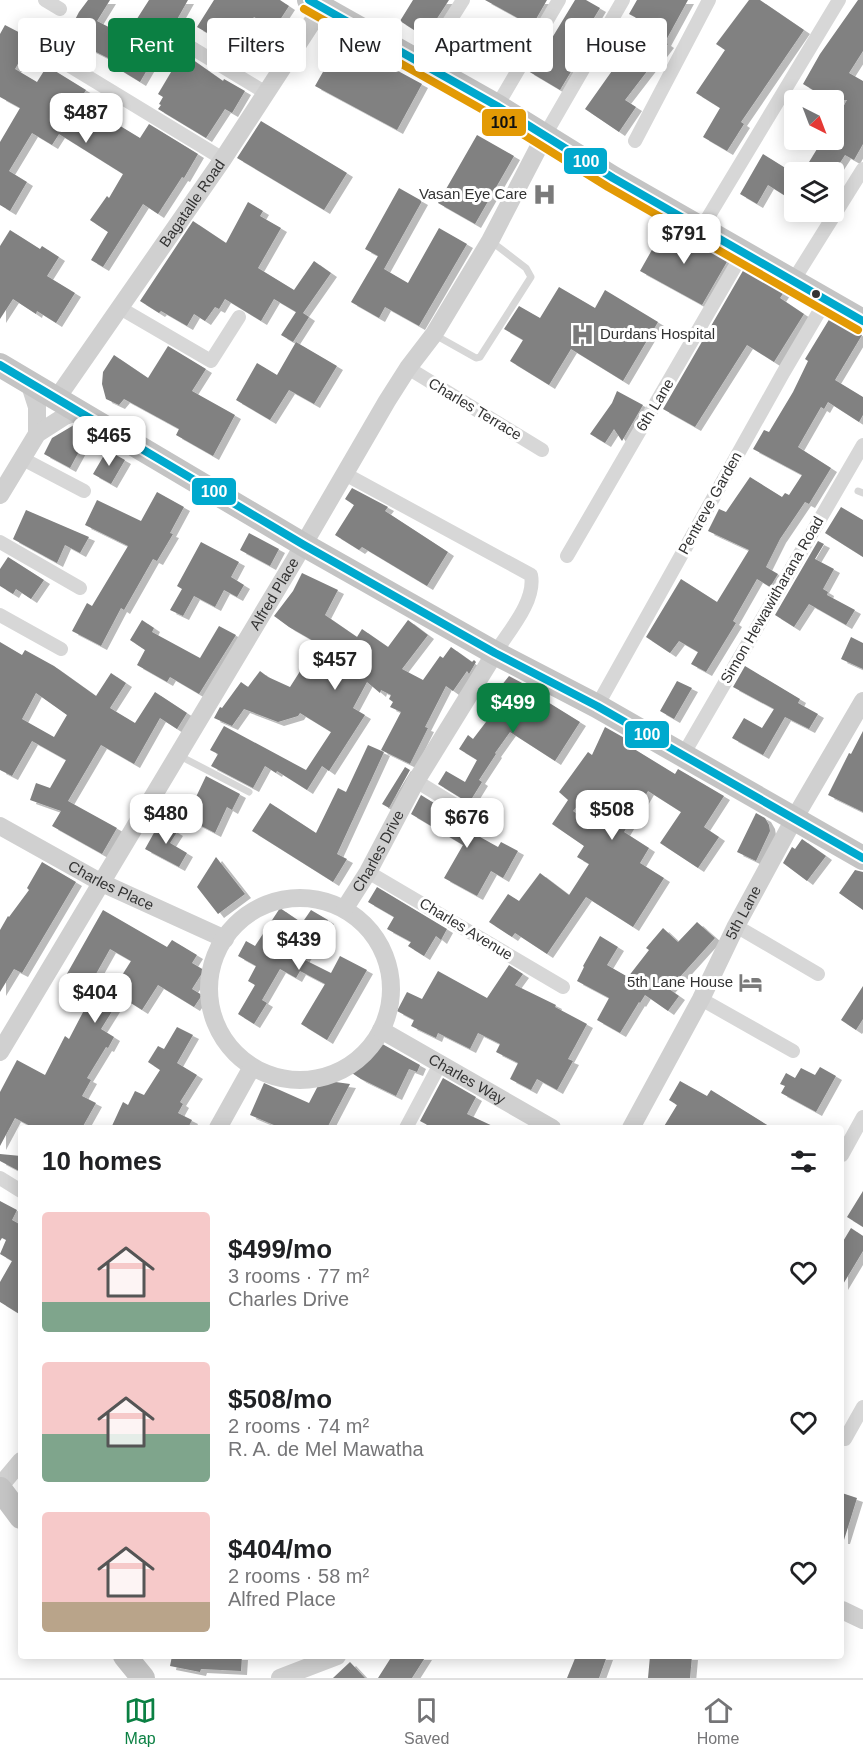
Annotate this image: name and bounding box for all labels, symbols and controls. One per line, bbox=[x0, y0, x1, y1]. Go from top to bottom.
chip: Buy bbox=[18, 18, 96, 72]
chip: Rent bbox=[108, 18, 195, 72]
chip: Filters bbox=[207, 18, 306, 72]
chip: New bbox=[318, 18, 402, 72]
chip: Apartment bbox=[414, 18, 553, 72]
chip: House bbox=[565, 18, 667, 72]
north arrow bbox=[784, 90, 844, 150]
map controls bbox=[784, 90, 844, 222]
pin: $487 bbox=[50, 93, 122, 144]
text: $487 bbox=[64, 101, 108, 123]
line badge: 101 bbox=[481, 108, 527, 137]
text: 101 bbox=[491, 114, 517, 131]
line badge: 100 bbox=[563, 147, 608, 175]
text: 100 bbox=[573, 153, 599, 170]
street label: Bagatalle Road bbox=[156, 156, 228, 250]
button: layers bbox=[784, 162, 844, 222]
hospital icon: Vasan Eye Care bbox=[532, 181, 558, 207]
place label: Vasan Eye Care bbox=[419, 185, 527, 202]
pin: $791 bbox=[648, 214, 720, 265]
text: $791 bbox=[662, 222, 706, 244]
unlabelled marker bbox=[810, 288, 822, 300]
hospital icon: Durdans Hospital bbox=[569, 321, 595, 347]
place label: Durdans Hospital bbox=[600, 325, 715, 342]
street label: Charles Terrace bbox=[426, 374, 525, 443]
street label: 6th Lane bbox=[632, 375, 677, 434]
pin: $465 bbox=[73, 416, 145, 467]
text: $465 bbox=[87, 424, 131, 446]
street label: Pentreve Garden bbox=[674, 449, 745, 557]
line badge: 100 bbox=[191, 477, 237, 506]
text: 100 bbox=[201, 483, 227, 500]
street label: Simon Hewawitharana Road bbox=[717, 513, 826, 686]
street label: Alfred Place bbox=[246, 555, 302, 633]
pin: $457 bbox=[299, 640, 371, 691]
text: $457 bbox=[313, 648, 357, 670]
pin: $499 bbox=[477, 683, 549, 734]
text: $499 bbox=[491, 691, 535, 713]
line badge: 100 bbox=[624, 720, 670, 749]
text: 100 bbox=[634, 726, 660, 743]
pin: $508 bbox=[576, 790, 648, 841]
pin: $480 bbox=[130, 794, 202, 845]
pin: $676 bbox=[431, 798, 503, 849]
text: $508 bbox=[590, 798, 634, 820]
text: $480 bbox=[144, 802, 188, 824]
text: $676 bbox=[445, 806, 489, 828]
street label: Charles Drive bbox=[348, 807, 407, 895]
street label: Charles Place bbox=[65, 857, 157, 913]
street label: 5th Lane bbox=[722, 883, 764, 942]
street label: Charles Avenue bbox=[417, 894, 516, 963]
pin: $439 bbox=[263, 920, 335, 971]
text: $439 bbox=[277, 928, 321, 950]
hotel icon: 5th Lane House bbox=[738, 969, 764, 995]
pin: $404 bbox=[59, 973, 131, 1024]
place label: 5th Lane House bbox=[627, 973, 733, 990]
text: $404 bbox=[73, 981, 117, 1003]
street label: Charles Way bbox=[426, 1050, 509, 1108]
icon: filters bbox=[787, 1145, 820, 1178]
text: 10 homes bbox=[42, 1146, 162, 1176]
text: $499/mo bbox=[228, 1234, 332, 1264]
icon: home bbox=[90, 1236, 162, 1308]
icon: heart bbox=[787, 1256, 820, 1289]
text: 3 rooms · 77 m² bbox=[228, 1265, 369, 1287]
text: Charles Drive bbox=[228, 1288, 349, 1310]
text: $508/mo bbox=[228, 1384, 332, 1414]
icon: home bbox=[90, 1386, 162, 1458]
icon: heart bbox=[787, 1406, 820, 1439]
text: 2 rooms · 74 m² bbox=[228, 1415, 369, 1437]
text: R. A. de Mel Mawatha bbox=[228, 1438, 424, 1460]
text: $404/mo bbox=[228, 1534, 332, 1564]
icon: home bbox=[90, 1536, 162, 1608]
icon: heart bbox=[787, 1556, 820, 1589]
text: 2 rooms · 58 m² bbox=[228, 1565, 369, 1587]
text: Alfred Place bbox=[228, 1588, 336, 1610]
tab: Map bbox=[124, 1694, 157, 1748]
tab: Saved bbox=[404, 1694, 449, 1748]
tab: Home bbox=[697, 1694, 739, 1748]

